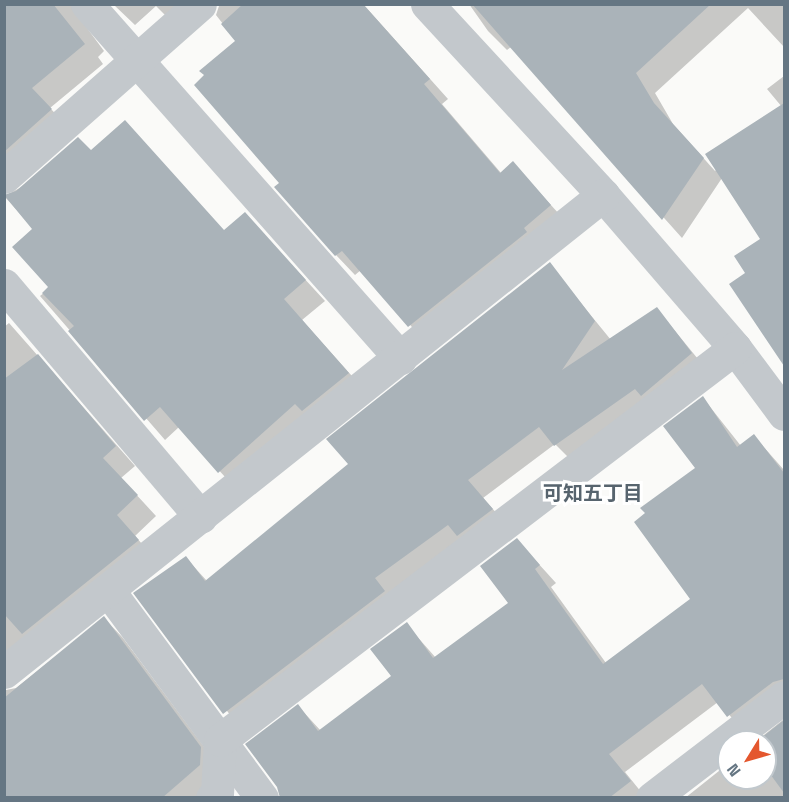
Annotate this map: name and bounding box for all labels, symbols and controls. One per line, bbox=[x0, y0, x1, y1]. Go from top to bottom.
district label: 可知五丁目 bbox=[543, 481, 643, 505]
north arrow bbox=[717, 730, 777, 790]
text: N bbox=[722, 759, 745, 781]

